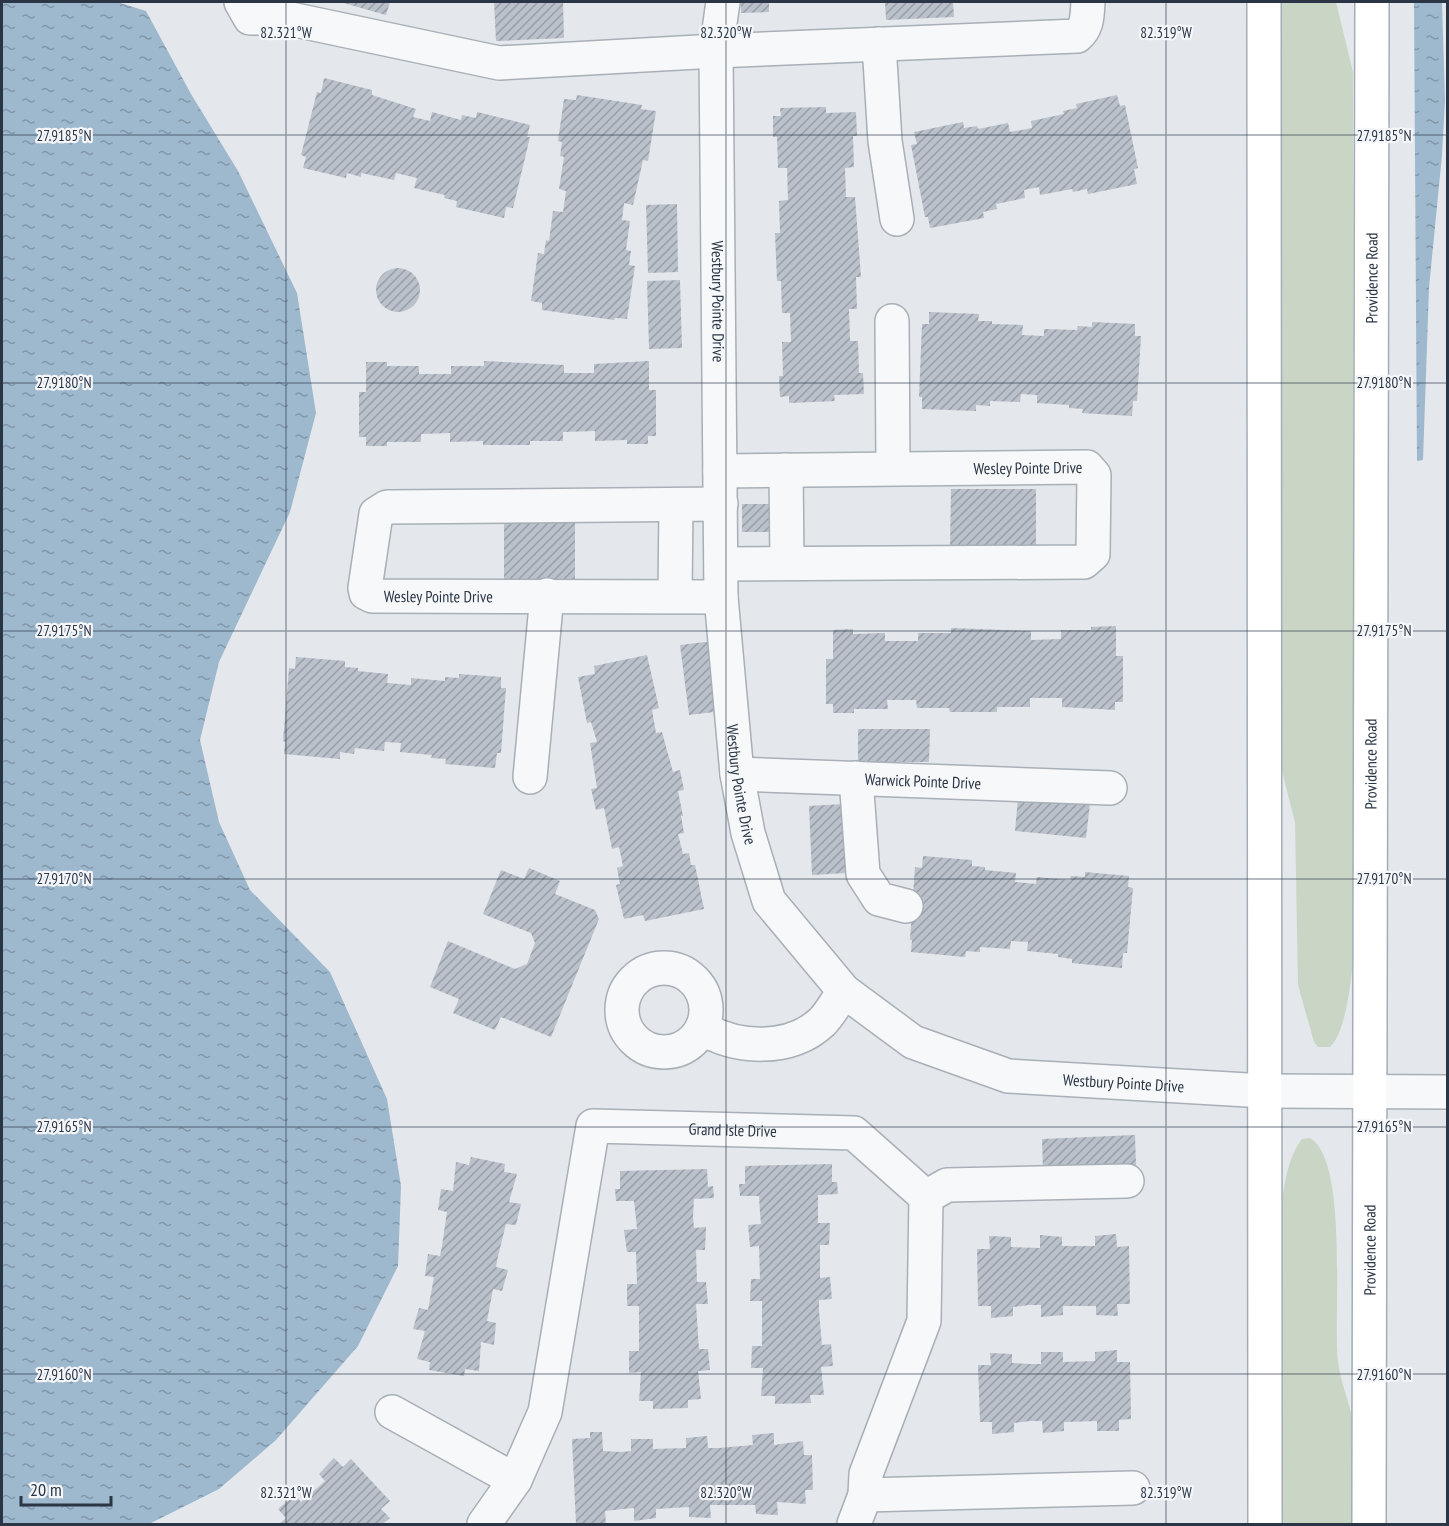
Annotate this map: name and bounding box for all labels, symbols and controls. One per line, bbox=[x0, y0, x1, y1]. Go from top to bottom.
text: 82.321°W bbox=[260, 23, 312, 42]
text: 82.320°W bbox=[700, 23, 752, 42]
text: 82.319°W bbox=[1140, 23, 1192, 42]
text: 27.9185°N bbox=[36, 126, 92, 145]
text: 27.9185°N bbox=[1356, 126, 1412, 145]
street label: Providence Road bbox=[1361, 232, 1382, 324]
street label: Westbury Pointe Drive bbox=[708, 241, 729, 362]
text: 27.9180°N bbox=[36, 373, 92, 392]
text: 27.9180°N bbox=[1356, 373, 1412, 392]
street label: Wesley Pointe Drive bbox=[973, 457, 1083, 478]
street label: Wesley Pointe Drive bbox=[384, 586, 493, 606]
text: 27.9175°N bbox=[36, 621, 92, 640]
text: 27.9175°N bbox=[1356, 621, 1412, 640]
street label: Providence Road bbox=[1360, 718, 1381, 810]
street label: Westbury Pointe Drive bbox=[723, 723, 761, 847]
street label: Warwick Pointe Drive bbox=[864, 769, 981, 793]
text: 27.9170°N bbox=[36, 869, 92, 888]
text: 27.9170°N bbox=[1356, 869, 1412, 888]
street label: Westbury Pointe Drive bbox=[1062, 1069, 1185, 1096]
text: 27.9165°N bbox=[36, 1117, 92, 1136]
text: 27.9165°N bbox=[1356, 1117, 1412, 1136]
street label: Grand Isle Drive bbox=[689, 1119, 777, 1141]
street label: Providence Road bbox=[1359, 1204, 1380, 1296]
text: 27.9160°N bbox=[36, 1365, 92, 1384]
text: 27.9160°N bbox=[1356, 1365, 1412, 1384]
scale bar bbox=[21, 1469, 111, 1507]
text: 20 m bbox=[30, 1478, 62, 1501]
text: 82.321°W bbox=[260, 1483, 312, 1502]
text: 82.320°W bbox=[700, 1483, 752, 1502]
text: 82.319°W bbox=[1140, 1483, 1192, 1502]

